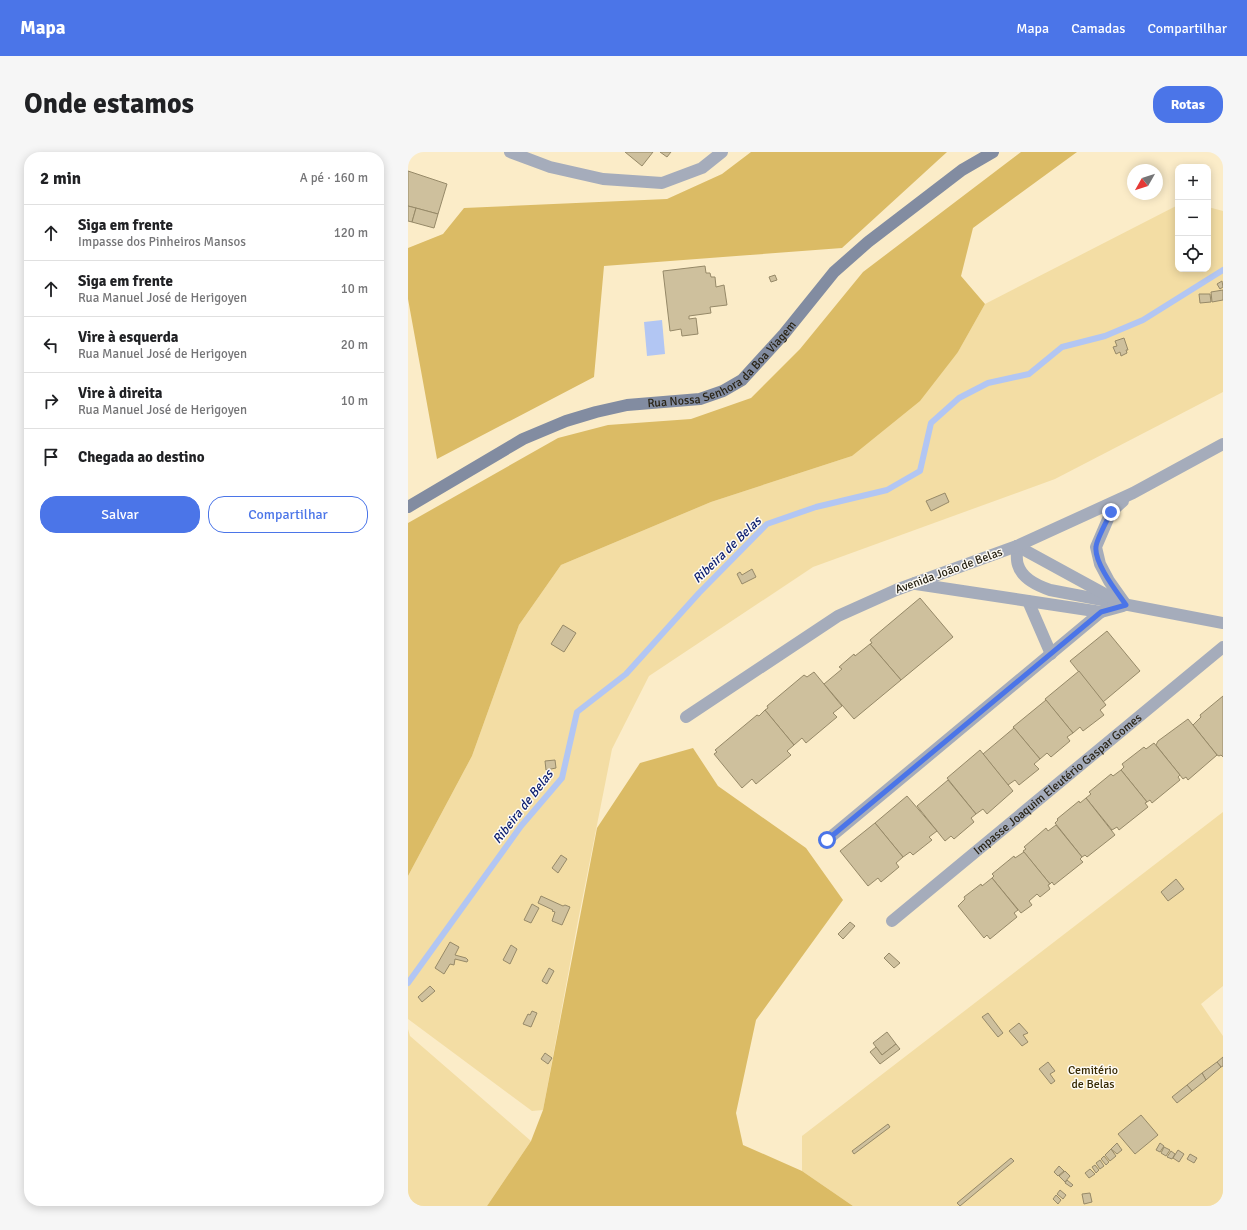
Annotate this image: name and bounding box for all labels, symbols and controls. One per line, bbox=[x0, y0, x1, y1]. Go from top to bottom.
text: Mapa bbox=[20, 16, 66, 40]
text: Mapa bbox=[1016, 20, 1049, 37]
text: Camadas bbox=[1071, 20, 1125, 37]
text: Compartilhar bbox=[1147, 20, 1227, 37]
button: Rotas bbox=[1153, 86, 1223, 123]
text: Onde estamos bbox=[24, 87, 194, 121]
north arrow bbox=[1127, 164, 1163, 200]
map controls bbox=[1175, 164, 1211, 272]
button: + bbox=[1175, 164, 1211, 200]
text: 2 min bbox=[40, 168, 81, 189]
text: A pé · 160 m bbox=[300, 170, 368, 186]
button: − bbox=[1175, 200, 1211, 236]
text: Siga em frente bbox=[78, 216, 173, 234]
icon: ahead bbox=[40, 222, 62, 244]
text: 120 m bbox=[334, 225, 368, 241]
text: Impasse dos Pinheiros Mansos bbox=[78, 234, 246, 250]
button: locate bbox=[1175, 236, 1211, 272]
text: Siga em frente bbox=[78, 272, 173, 290]
icon: ahead bbox=[40, 278, 62, 300]
text: 10 m bbox=[341, 281, 368, 297]
text: Rua Manuel José de Herigoyen bbox=[78, 290, 247, 306]
street label: Rua Nossa Senhora da Boa Viagem bbox=[647, 318, 799, 411]
text: Vire à esquerda bbox=[78, 328, 178, 346]
icon: left bbox=[40, 334, 62, 356]
text: 20 m bbox=[341, 337, 368, 353]
text: Rua Manuel José de Herigoyen bbox=[78, 346, 247, 362]
text: Vire à direita bbox=[78, 384, 162, 402]
icon: right bbox=[40, 390, 62, 412]
text: 10 m bbox=[341, 393, 368, 409]
text: Rua Manuel José de Herigoyen bbox=[78, 402, 247, 418]
icon: arrive bbox=[40, 446, 62, 468]
text: Chegada ao destino bbox=[78, 448, 205, 466]
button: Salvar bbox=[40, 496, 200, 533]
button: Compartilhar bbox=[208, 496, 368, 533]
route end bbox=[1102, 503, 1120, 521]
water label: Ribeira de Belas bbox=[689, 512, 766, 587]
street label: Avenida João de Belas bbox=[893, 545, 1005, 597]
street label: Impasse Joaquim Eleutério Gaspar Gomes bbox=[970, 710, 1145, 858]
water label: Ribeira de Belas bbox=[489, 766, 558, 847]
route start bbox=[818, 831, 836, 849]
park label: Cemitério de Belas bbox=[1068, 1063, 1118, 1092]

